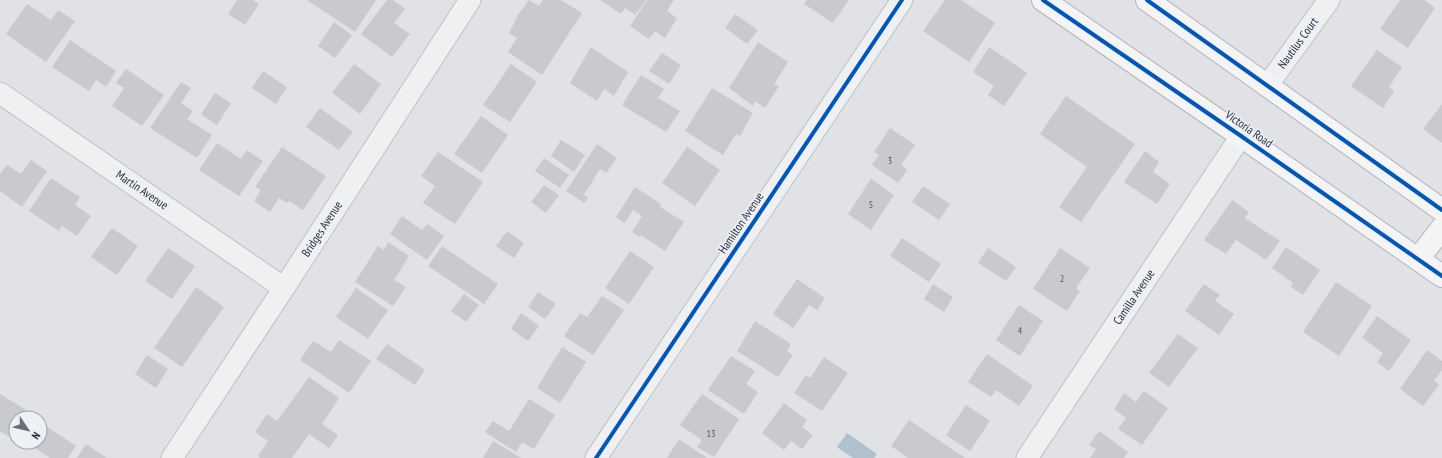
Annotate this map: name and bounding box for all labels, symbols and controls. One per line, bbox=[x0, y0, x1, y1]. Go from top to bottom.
street label: Nautilus Court bbox=[1274, 14, 1322, 71]
street label: Victoria Road bbox=[1222, 106, 1276, 150]
house number: 3 bbox=[888, 154, 892, 167]
street label: Martin Avenue bbox=[113, 167, 171, 213]
street label: Hamilton Avenue bbox=[715, 189, 767, 256]
street label: Bridges Avenue bbox=[298, 198, 345, 259]
house number: 5 bbox=[869, 198, 873, 211]
street label: Camilla Avenue bbox=[1110, 266, 1158, 327]
house number: 2 bbox=[1060, 272, 1064, 285]
house number: 4 bbox=[1018, 324, 1023, 337]
north arrow bbox=[8, 410, 48, 450]
house number: 13 bbox=[707, 427, 716, 440]
text: N bbox=[29, 429, 44, 442]

